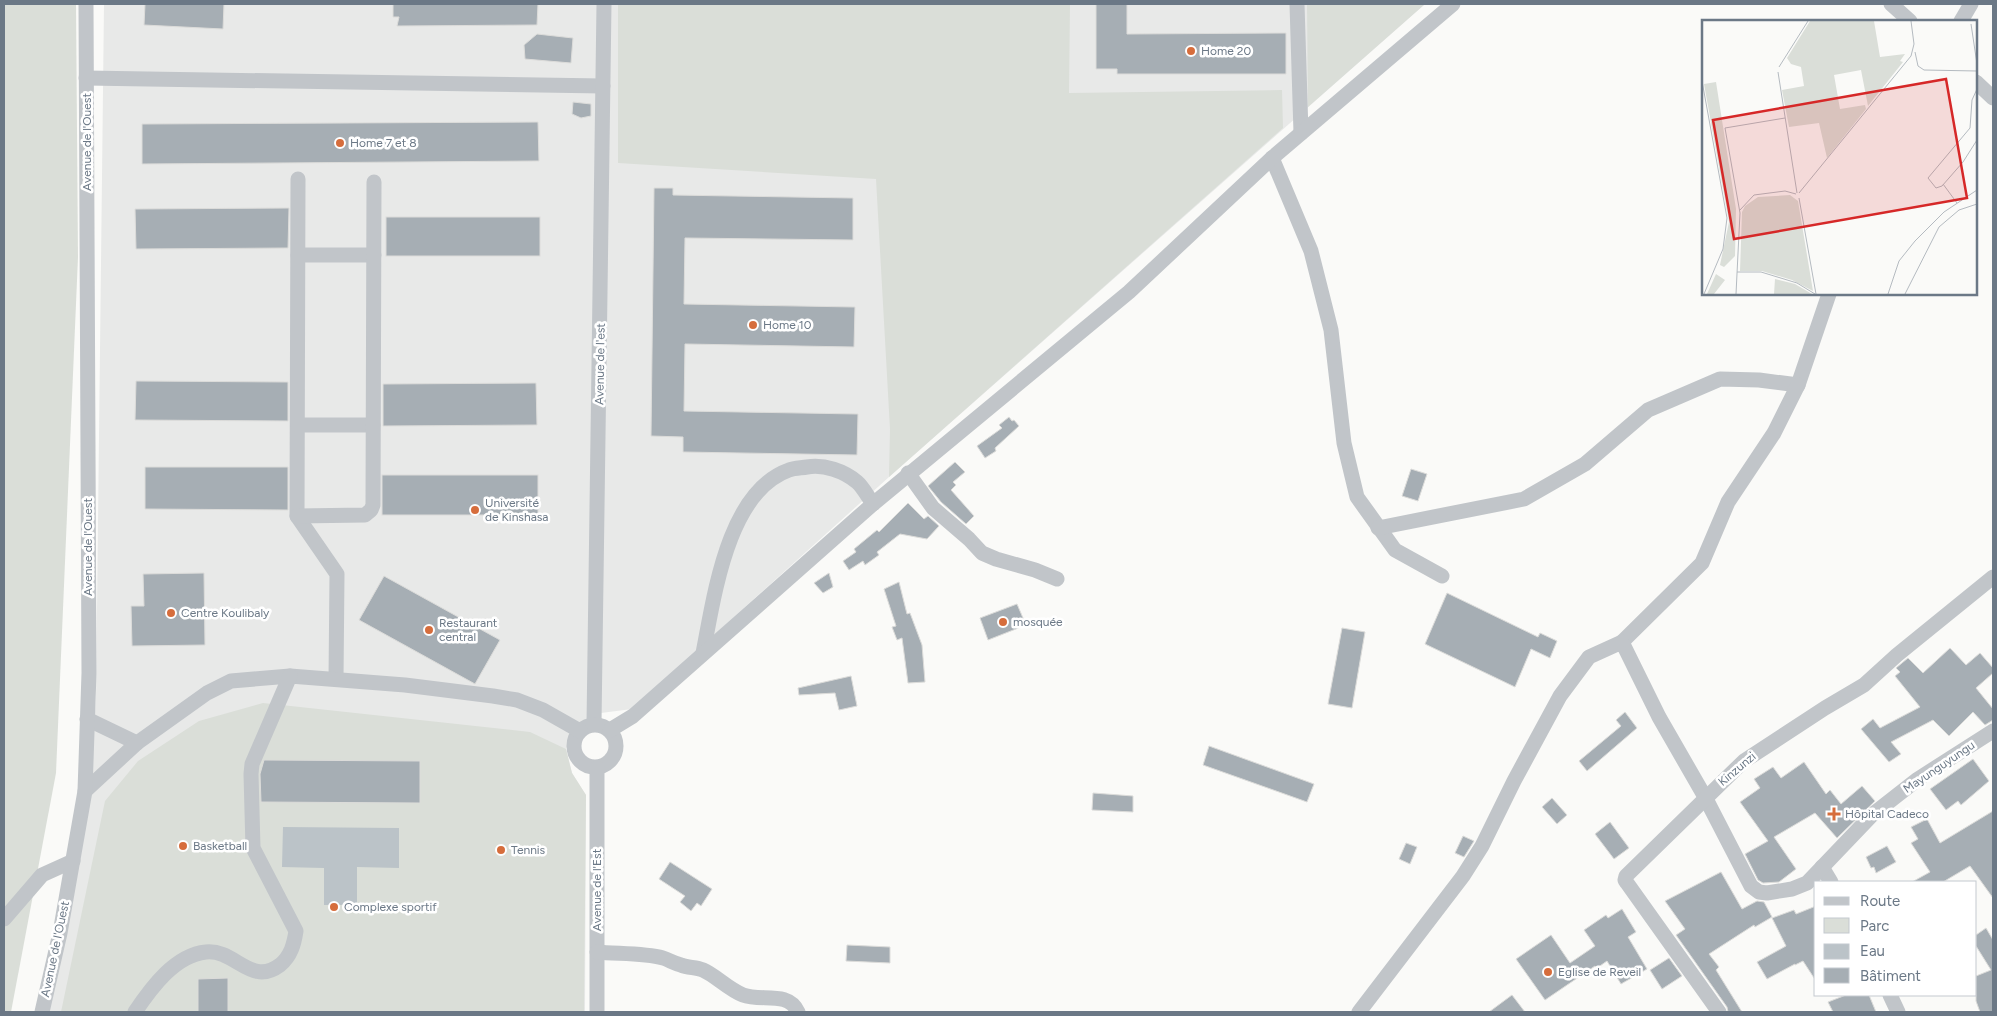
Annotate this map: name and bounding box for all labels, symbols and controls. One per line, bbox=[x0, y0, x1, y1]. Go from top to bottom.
inset map bbox=[1702, 20, 1977, 295]
place label: Home 20 bbox=[1201, 44, 1251, 58]
marker: Home 20 bbox=[1185, 45, 1197, 57]
street label: Avenue de l'Ouest bbox=[80, 93, 94, 191]
place label: Home 7 et 8 bbox=[350, 136, 417, 150]
marker: Home 7 et 8 bbox=[334, 137, 346, 149]
place label: Home 10 bbox=[763, 318, 812, 332]
marker: Home 10 bbox=[747, 319, 759, 331]
street label: Avenue de l'est bbox=[592, 323, 608, 405]
place label: Université de Kinshasa bbox=[485, 496, 548, 524]
street label: Avenue de l'Ouest bbox=[81, 498, 95, 596]
marker: Université de Kinshasa bbox=[469, 504, 481, 516]
place label: Centre Koulibaly bbox=[181, 606, 270, 620]
marker: Centre Koulibaly bbox=[165, 607, 177, 619]
place label: mosquée bbox=[1013, 615, 1063, 629]
place label: Restaurant central bbox=[439, 616, 498, 644]
marker: mosquée bbox=[997, 616, 1009, 628]
marker: Restaurant central bbox=[423, 624, 435, 636]
street label: Mayunguyungu bbox=[1901, 738, 1977, 796]
street label: Kinzunzi bbox=[1715, 749, 1759, 789]
marker: Hôpital Cadeco bbox=[1827, 807, 1841, 821]
place label: Hôpital Cadeco bbox=[1845, 807, 1929, 821]
place label: Basketball bbox=[193, 839, 247, 853]
marker: Basketball bbox=[177, 840, 189, 852]
place label: Tennis bbox=[511, 843, 546, 857]
marker: Tennis bbox=[495, 844, 507, 856]
street label: Avenue de l'Est bbox=[590, 848, 604, 931]
legend bbox=[1814, 881, 1977, 996]
text: Route bbox=[1860, 892, 1900, 910]
street label: Avenue de l'Ouest bbox=[38, 899, 72, 998]
place label: Complexe sportif bbox=[344, 900, 437, 914]
marker: Complexe sportif bbox=[328, 901, 340, 913]
text: Parc bbox=[1860, 917, 1889, 935]
text: Eau bbox=[1860, 942, 1885, 960]
place label: Eglise de Reveil bbox=[1558, 965, 1641, 979]
marker: Eglise de Reveil bbox=[1542, 966, 1554, 978]
text: Bâtiment bbox=[1860, 967, 1921, 985]

